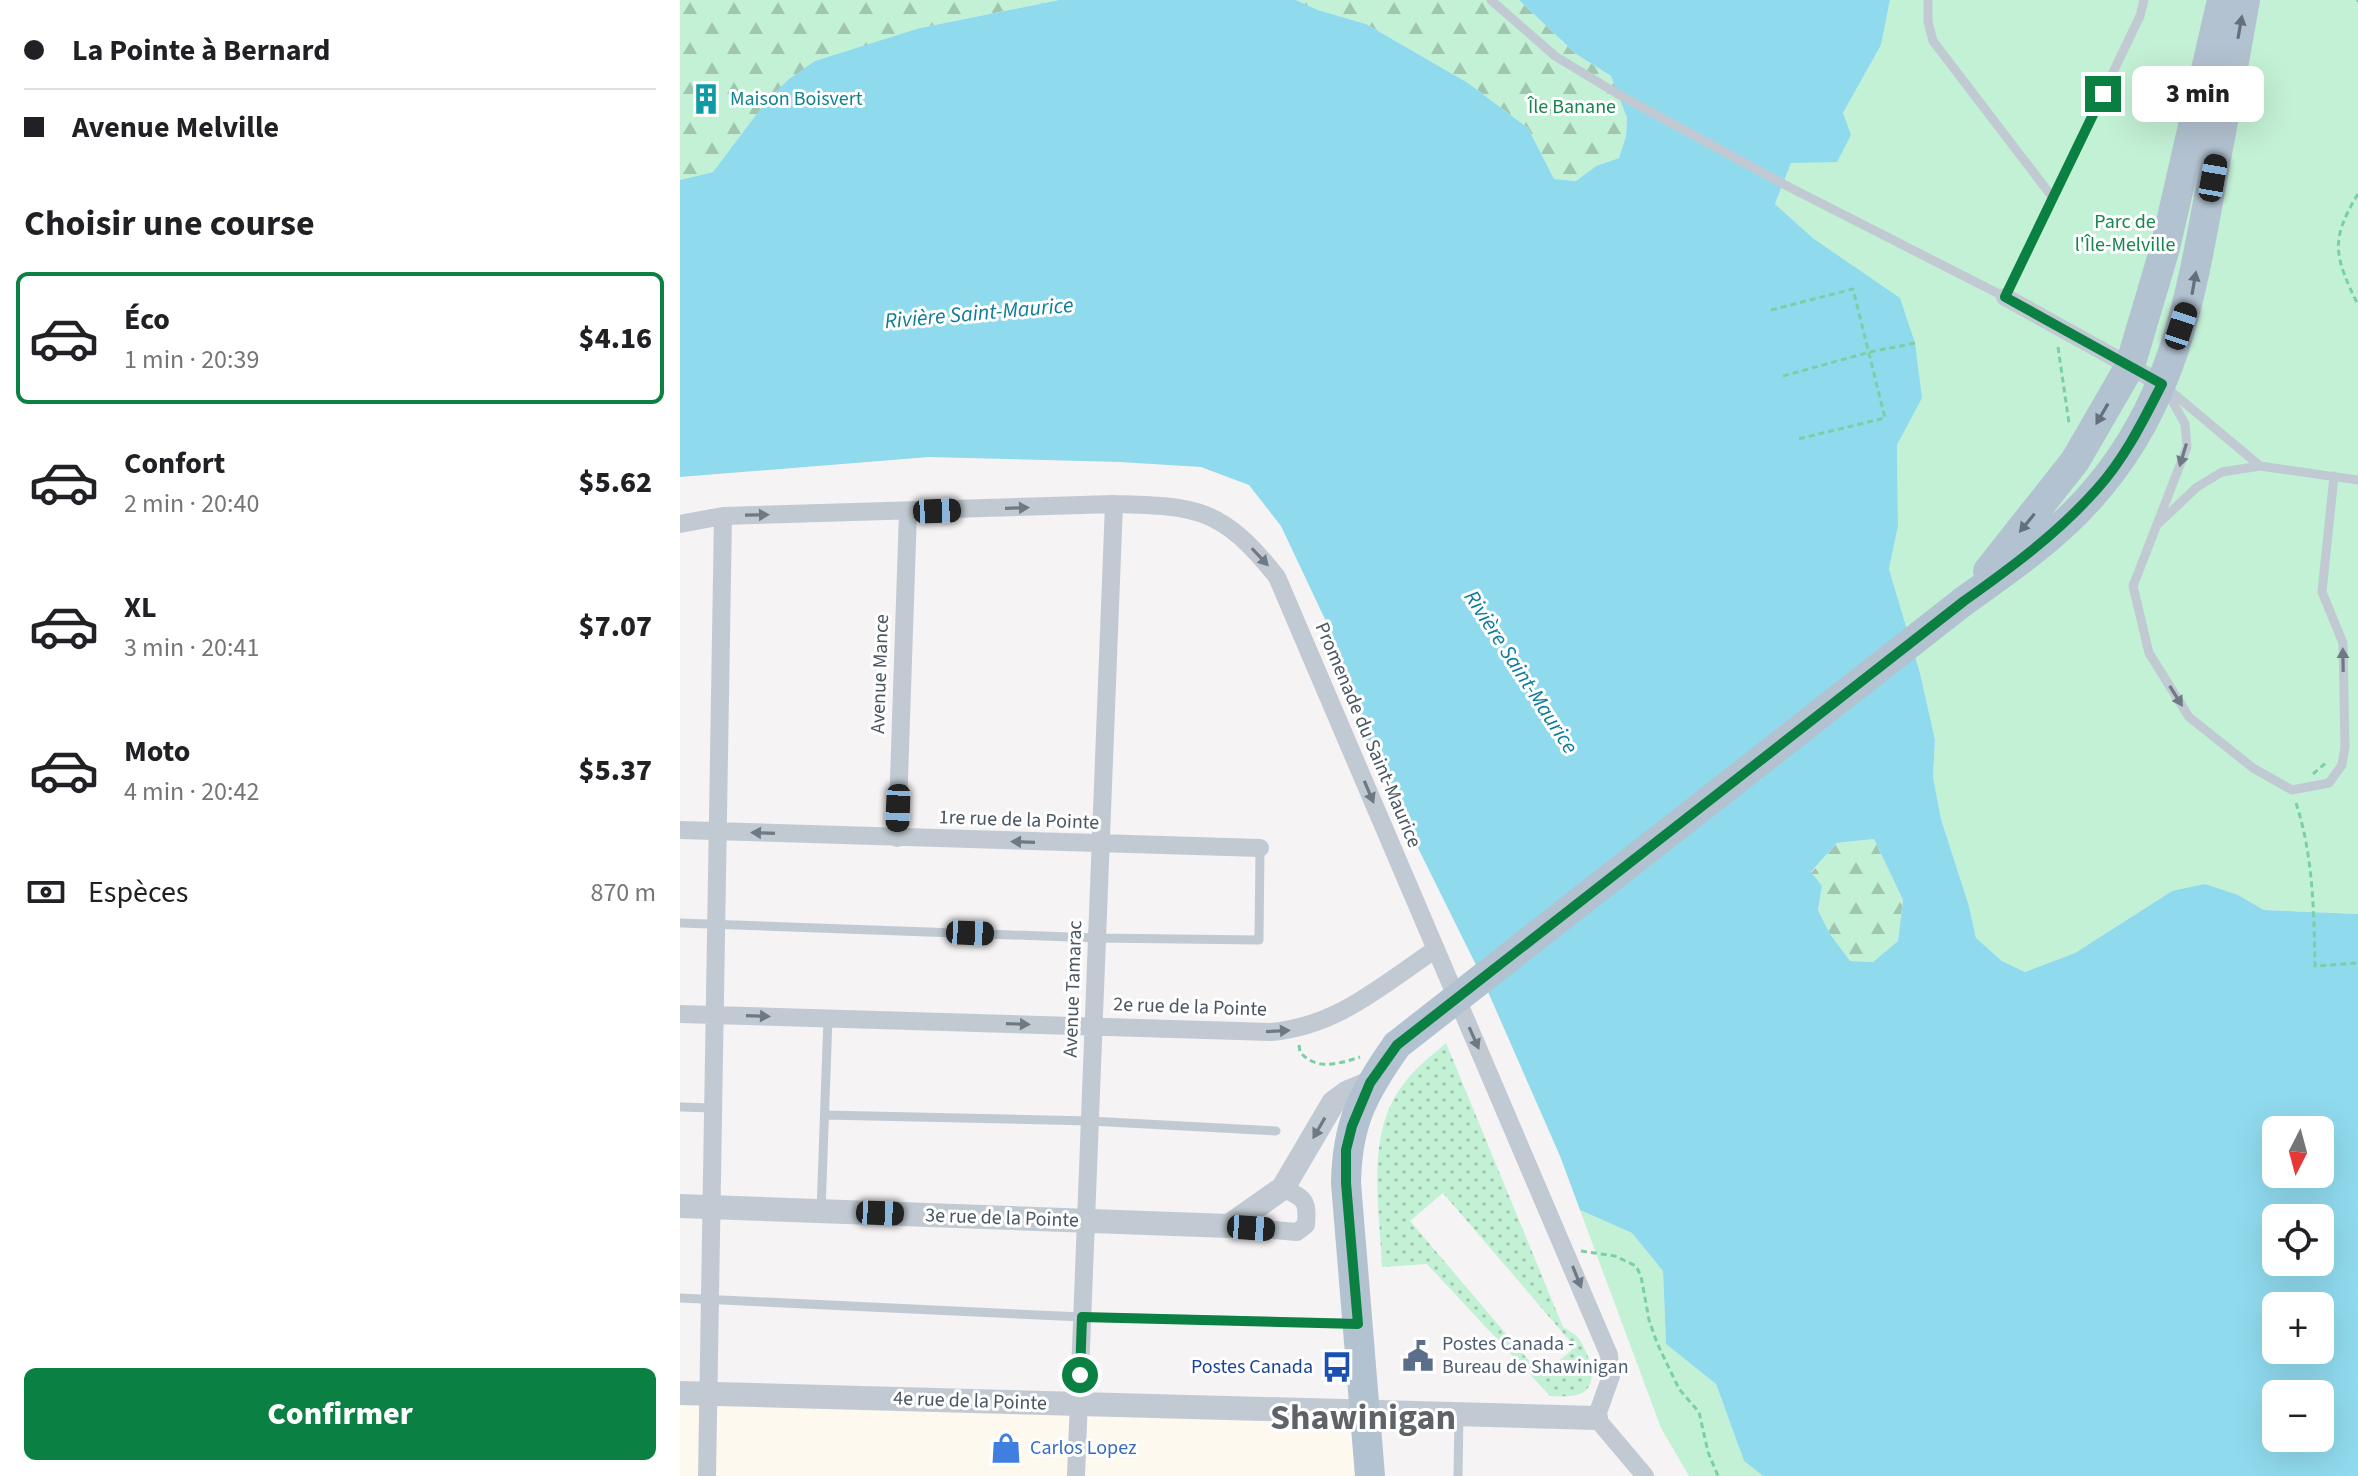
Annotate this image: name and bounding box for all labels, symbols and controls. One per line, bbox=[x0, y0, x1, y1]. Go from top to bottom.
one-way arrow bbox=[2235, 14, 2247, 39]
text: La Pointe à Bernard bbox=[72, 29, 330, 72]
callout: 3 min bbox=[2131, 66, 2263, 122]
text: 3 min bbox=[2166, 75, 2230, 112]
route end bbox=[2085, 76, 2121, 112]
building icon: Maison Boisvert bbox=[689, 82, 723, 116]
place label: Maison Boisvert bbox=[730, 85, 863, 113]
park label: Île Banane bbox=[1527, 93, 1616, 121]
text: Avenue Melville bbox=[72, 106, 279, 149]
car bbox=[2197, 152, 2229, 204]
text: Choisir une course bbox=[24, 198, 315, 249]
park label: Parc de l'Île-Melville bbox=[2075, 208, 2175, 259]
one-way arrow bbox=[2188, 270, 2200, 295]
water label: Rivière Saint-Maurice bbox=[883, 289, 1075, 337]
text: Éco bbox=[124, 298, 170, 341]
car bbox=[2162, 299, 2200, 353]
icon: car bbox=[28, 302, 100, 374]
text: $4.16 bbox=[579, 317, 652, 360]
text: 1 min · 20:39 bbox=[124, 341, 259, 378]
one-way arrow bbox=[2096, 403, 2110, 425]
text: Confort bbox=[124, 442, 225, 485]
one-way arrow bbox=[2176, 443, 2189, 467]
icon: car bbox=[28, 446, 100, 518]
text: $5.62 bbox=[579, 461, 652, 504]
text: 2 min · 20:40 bbox=[124, 485, 259, 522]
car bbox=[913, 498, 961, 524]
one-way arrow bbox=[1005, 501, 1030, 514]
one-way arrow bbox=[745, 509, 770, 521]
one-way arrow bbox=[2019, 513, 2036, 533]
one-way arrow bbox=[1250, 548, 1268, 567]
water label: Rivière Saint-Maurice bbox=[1456, 584, 1586, 760]
text: XL bbox=[124, 586, 157, 629]
icon: car bbox=[28, 590, 100, 662]
text: $7.07 bbox=[579, 605, 652, 648]
street label: Avenue Mance bbox=[864, 614, 896, 734]
street label: Promenade du Saint-Maurice bbox=[1308, 618, 1428, 852]
text: 3 min · 20:41 bbox=[124, 629, 259, 666]
one-way arrow bbox=[2337, 647, 2350, 672]
one-way arrow bbox=[2169, 685, 2183, 707]
text: Moto bbox=[124, 730, 190, 773]
icon: car bbox=[28, 734, 100, 806]
text: $5.37 bbox=[579, 749, 652, 792]
text: 4 min · 20:42 bbox=[124, 773, 259, 810]
one-way arrow bbox=[1362, 780, 1375, 804]
car bbox=[885, 784, 911, 832]
street label: 1re rue de la Pointe bbox=[938, 803, 1100, 837]
one-way arrow bbox=[750, 827, 775, 840]
one-way arrow bbox=[1010, 836, 1035, 849]
icon: cash bbox=[24, 870, 68, 914]
text: Espèces bbox=[88, 871, 188, 914]
text: 870 m bbox=[590, 874, 656, 911]
car bbox=[946, 920, 994, 946]
street label: Avenue Tamarac bbox=[1057, 920, 1089, 1058]
street label: 2e rue de la Pointe bbox=[1113, 990, 1267, 1024]
one-way arrow bbox=[746, 1009, 771, 1022]
one-way arrow bbox=[1006, 1018, 1031, 1031]
one-way arrow bbox=[1266, 1024, 1291, 1037]
one-way arrow bbox=[1468, 1026, 1481, 1050]
one-way arrow bbox=[1312, 1116, 1326, 1139]
north arrow bbox=[2262, 1116, 2334, 1188]
map controls bbox=[2262, 1116, 2334, 1452]
car bbox=[856, 1200, 904, 1226]
street label: 3e rue de la Pointe bbox=[925, 1201, 1079, 1235]
button: locate bbox=[2262, 1204, 2334, 1276]
car bbox=[1226, 1214, 1276, 1242]
one-way arrow bbox=[1571, 1265, 1584, 1289]
button: + bbox=[2262, 1292, 2334, 1364]
place label: Postes Canada - Bureau de Shawinigan bbox=[1442, 1330, 1629, 1381]
public building icon: Postes Canada - Bureau de Shawinigan bbox=[1401, 1339, 1435, 1373]
bus stop icon: Postes Canada bbox=[1320, 1350, 1354, 1384]
place label: Postes Canada bbox=[1191, 1353, 1313, 1381]
route start bbox=[1062, 1357, 1098, 1393]
button: Confirmer bbox=[24, 1368, 656, 1460]
button: − bbox=[2262, 1380, 2334, 1452]
street label: 4e rue de la Pointe bbox=[893, 1384, 1047, 1418]
district label: Shawinigan bbox=[1270, 1392, 1456, 1443]
shop icon: Carlos Lopez bbox=[989, 1431, 1023, 1465]
place label: Carlos Lopez bbox=[1030, 1434, 1137, 1462]

